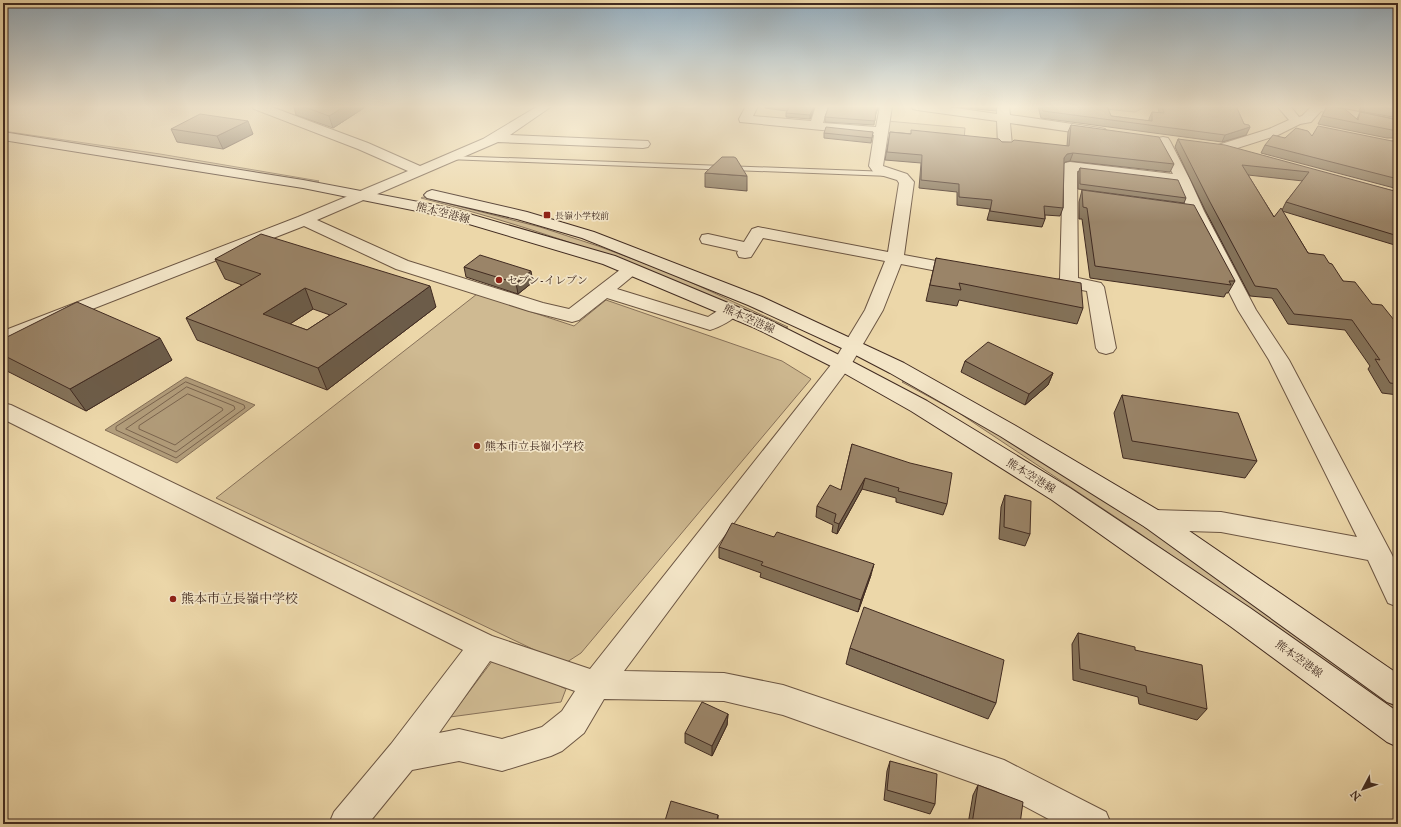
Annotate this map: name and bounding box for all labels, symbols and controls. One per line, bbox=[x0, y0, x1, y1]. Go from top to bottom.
street label: 熊本空港線 bbox=[415, 200, 471, 226]
marker: 長嶺小学校前 bbox=[542, 210, 552, 220]
place label: 長嶺小学校前 bbox=[555, 210, 609, 221]
place label: セブン-イレブン bbox=[507, 274, 588, 287]
marker: セブン-イレブン bbox=[494, 275, 504, 285]
street label: 熊本空港線 bbox=[721, 302, 777, 336]
place label: 熊本市立長嶺小学校 bbox=[485, 440, 584, 453]
marker: 熊本市立長嶺小学校 bbox=[472, 441, 482, 451]
street label: 熊本空港線 bbox=[1004, 456, 1058, 496]
place label: 熊本市立長嶺中学校 bbox=[181, 591, 298, 607]
marker: 熊本市立長嶺中学校 bbox=[168, 594, 178, 604]
street label: 熊本空港線 bbox=[1273, 638, 1325, 680]
north arrow bbox=[1343, 769, 1383, 809]
text: N bbox=[1347, 787, 1364, 803]

